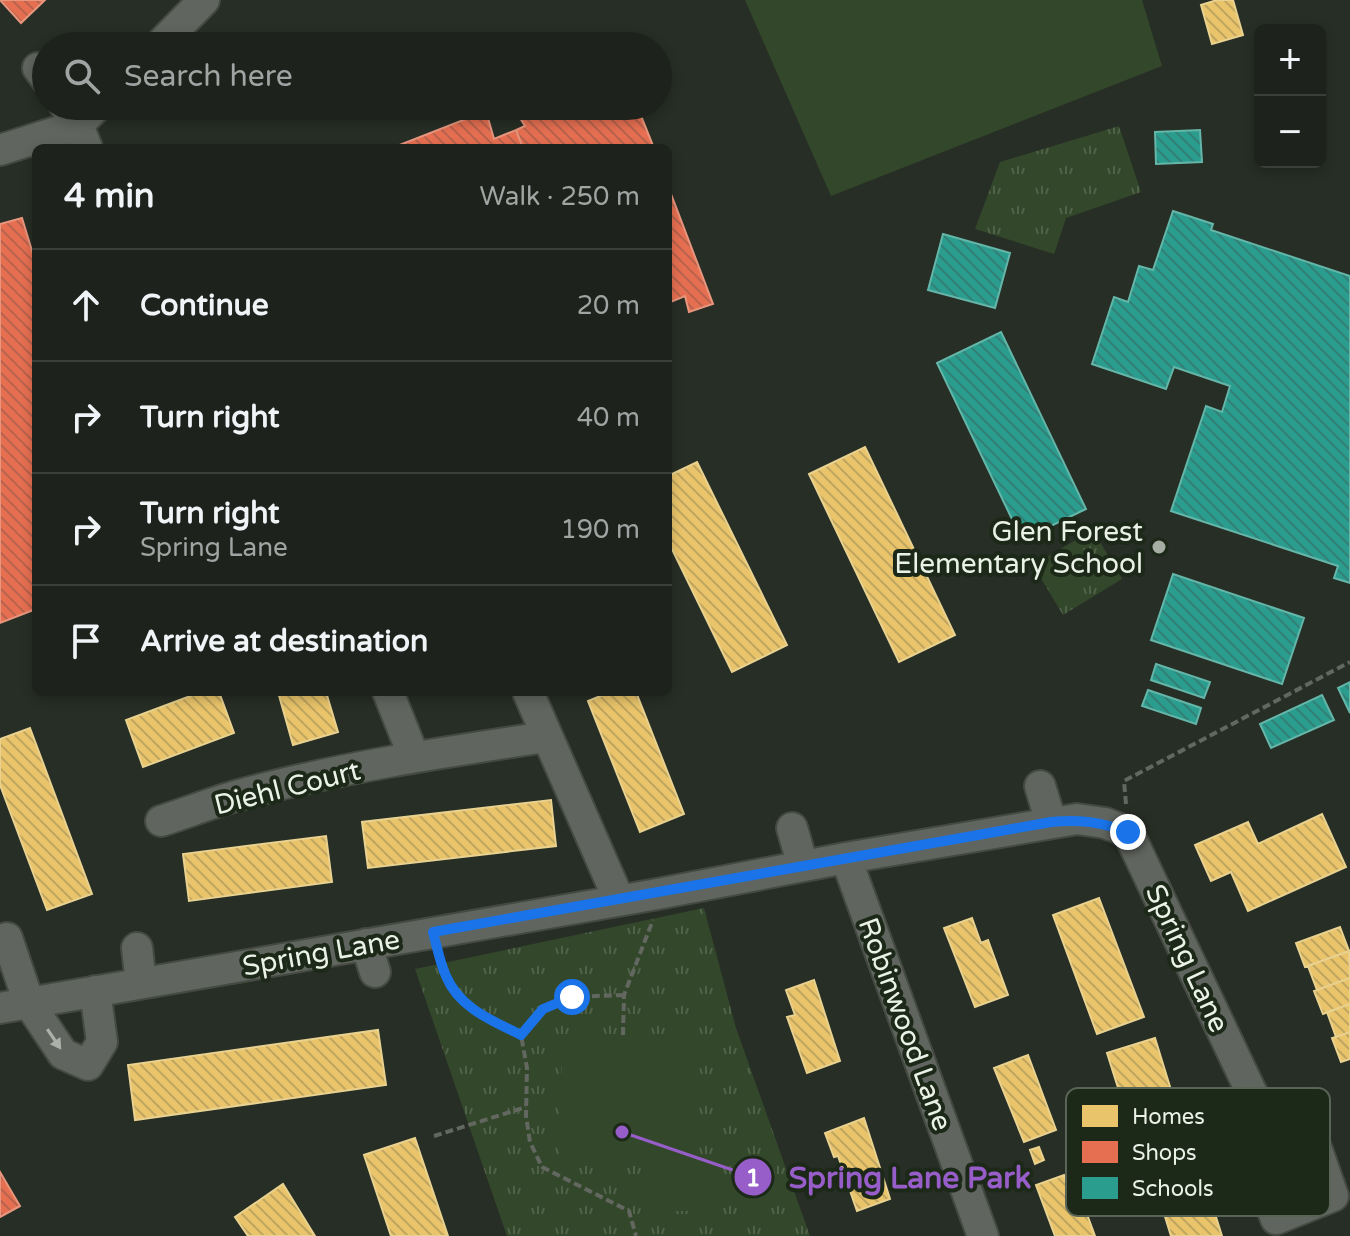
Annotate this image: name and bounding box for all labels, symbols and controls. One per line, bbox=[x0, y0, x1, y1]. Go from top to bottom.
map controls bbox=[1254, 24, 1326, 168]
button: + bbox=[1254, 24, 1326, 96]
search box bbox=[32, 32, 672, 120]
icon: search bbox=[60, 54, 104, 98]
text: Search here bbox=[124, 58, 293, 95]
button: − bbox=[1254, 96, 1326, 168]
text: 4 min bbox=[64, 176, 155, 217]
text: Walk · 250 m bbox=[480, 181, 640, 212]
icon: ahead bbox=[64, 283, 108, 327]
text: Continue bbox=[140, 287, 269, 324]
text: 20 m bbox=[577, 290, 640, 321]
icon: right bbox=[64, 395, 108, 439]
text: Turn right bbox=[140, 399, 280, 436]
text: 40 m bbox=[577, 402, 640, 433]
text: Turn right bbox=[140, 495, 280, 532]
icon: right bbox=[64, 507, 108, 551]
text: 190 m bbox=[560, 514, 640, 545]
place label: Glen Forest Elementary School bbox=[894, 515, 1143, 581]
text: Spring Lane bbox=[140, 532, 288, 563]
marker: Glen Forest Elementary School bbox=[1150, 538, 1168, 556]
icon: arrive bbox=[64, 619, 108, 663]
text: Arrive at destination bbox=[140, 623, 428, 660]
street label: Diehl Court bbox=[211, 753, 364, 823]
route end bbox=[1110, 814, 1146, 850]
street label: Spring Lane bbox=[1138, 879, 1236, 1038]
street label: Robinwood Lane bbox=[851, 913, 959, 1135]
street label: Spring Lane bbox=[240, 922, 402, 984]
route start bbox=[554, 979, 590, 1015]
one-way arrow bbox=[46, 1029, 61, 1050]
legend bbox=[1066, 1088, 1330, 1216]
text: Homes bbox=[1132, 1104, 1205, 1130]
text: Shops bbox=[1132, 1140, 1197, 1166]
callout: Spring Lane Park bbox=[733, 1150, 1047, 1204]
text: Spring Lane Park bbox=[789, 1160, 1031, 1197]
text: 1 bbox=[745, 1164, 761, 1193]
text: Schools bbox=[1132, 1176, 1213, 1202]

